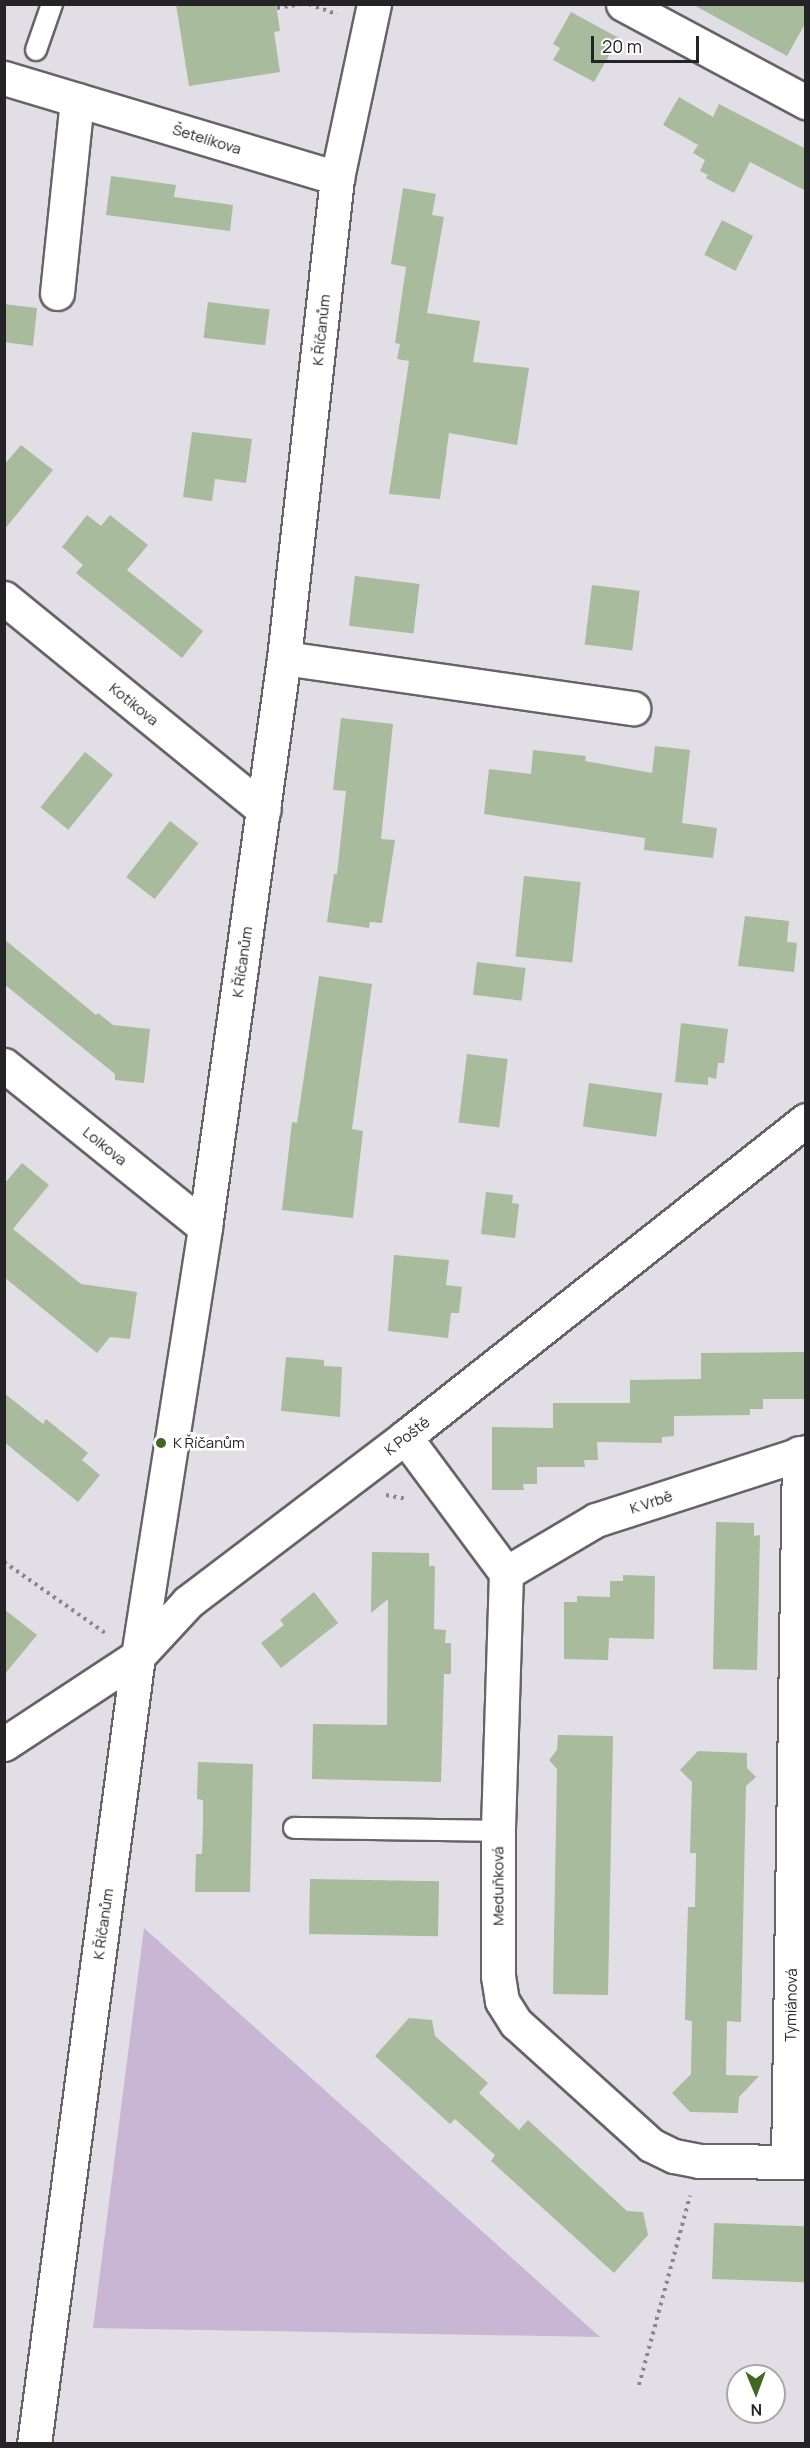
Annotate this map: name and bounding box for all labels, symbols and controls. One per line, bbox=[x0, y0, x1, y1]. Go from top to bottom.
scale bar bbox=[594, 24, 702, 62]
text: 20 m bbox=[602, 34, 642, 58]
street label: Šetelíkova bbox=[170, 120, 244, 158]
street label: K Říčanům bbox=[308, 293, 334, 367]
street label: Kotíkova bbox=[106, 679, 162, 729]
street label: K Říčanům bbox=[228, 925, 256, 999]
street label: Lolkova bbox=[79, 1123, 131, 1169]
street label: K Poště bbox=[381, 1413, 433, 1459]
place label: K Říčanům bbox=[173, 1434, 245, 1452]
marker: K Říčanům bbox=[154, 1436, 168, 1450]
street label: K Vrbě bbox=[627, 1487, 675, 1517]
street label: Meduňková bbox=[489, 1846, 507, 1926]
street label: K Říčanům bbox=[89, 1887, 117, 1961]
street label: Tymiánová bbox=[781, 1968, 801, 2042]
north arrow bbox=[726, 2364, 786, 2424]
text: N bbox=[750, 2399, 762, 2421]

